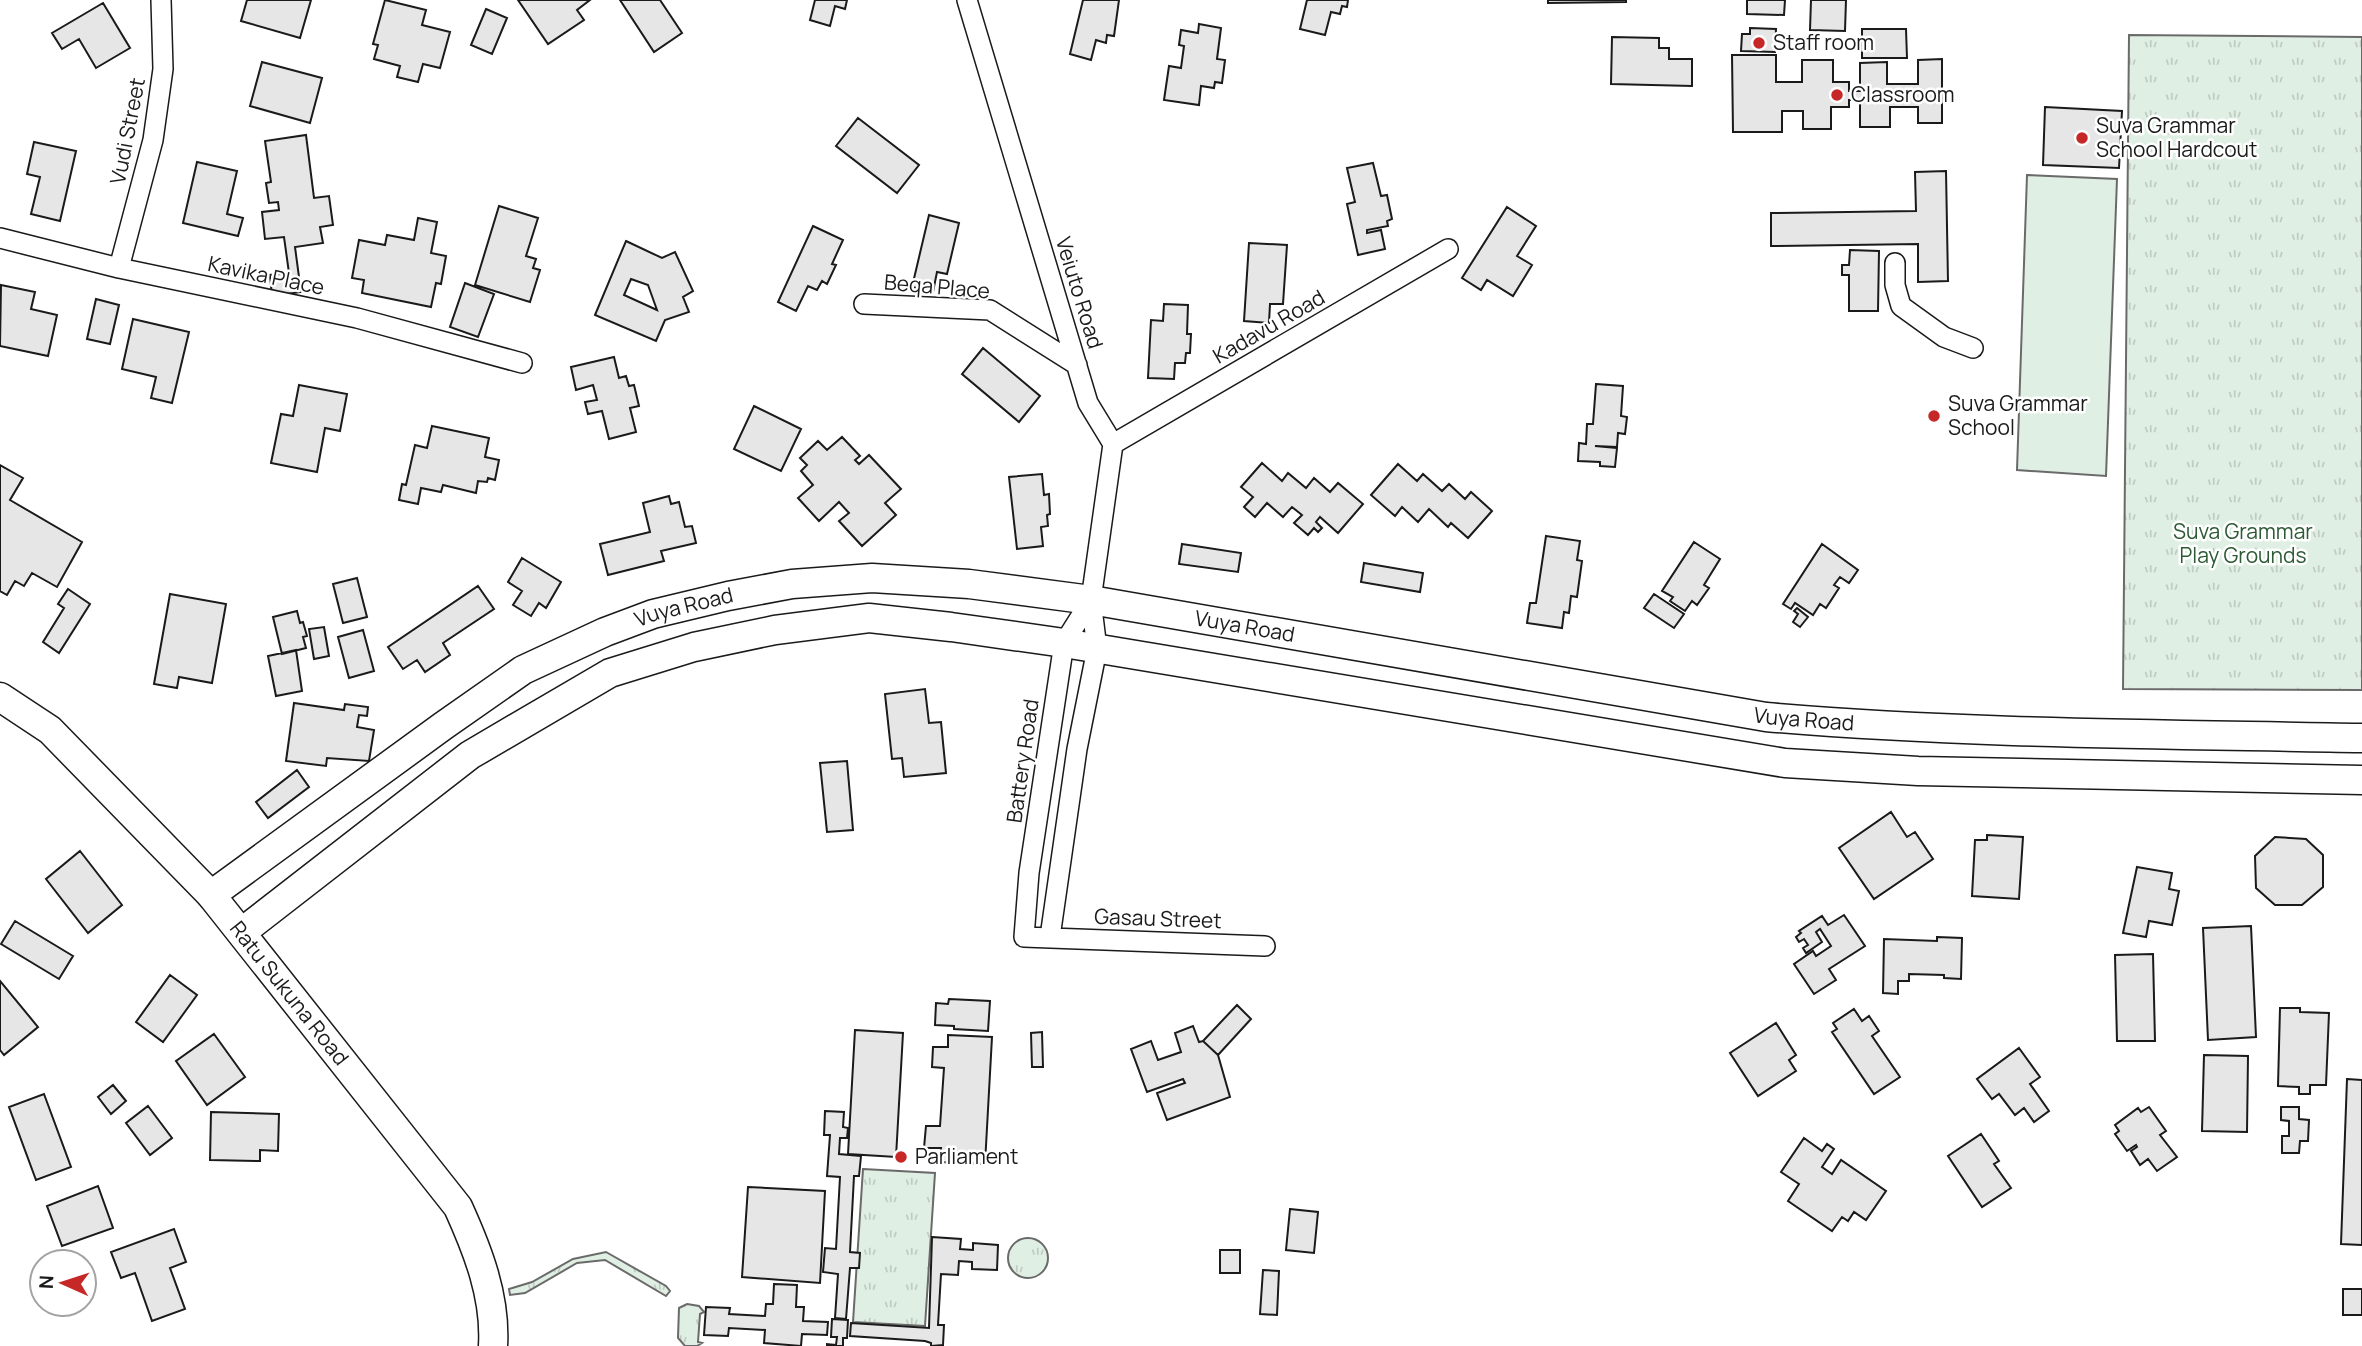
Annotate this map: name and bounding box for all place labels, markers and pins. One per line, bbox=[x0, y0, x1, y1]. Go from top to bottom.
place label: Staff room bbox=[1773, 28, 1874, 56]
marker: Staff room bbox=[1751, 35, 1767, 51]
place label: Classroom bbox=[1851, 80, 1955, 108]
marker: Classroom bbox=[1829, 87, 1845, 103]
place label: Suva Grammar School Hardcout bbox=[2096, 111, 2257, 163]
marker: Suva Grammar School Hardcout bbox=[2074, 130, 2090, 146]
place label: Suva Grammar School bbox=[1948, 389, 2088, 441]
marker: Suva Grammar School bbox=[1926, 408, 1942, 424]
place label: Parliament bbox=[915, 1142, 1018, 1170]
marker: Parliament bbox=[893, 1149, 909, 1165]

